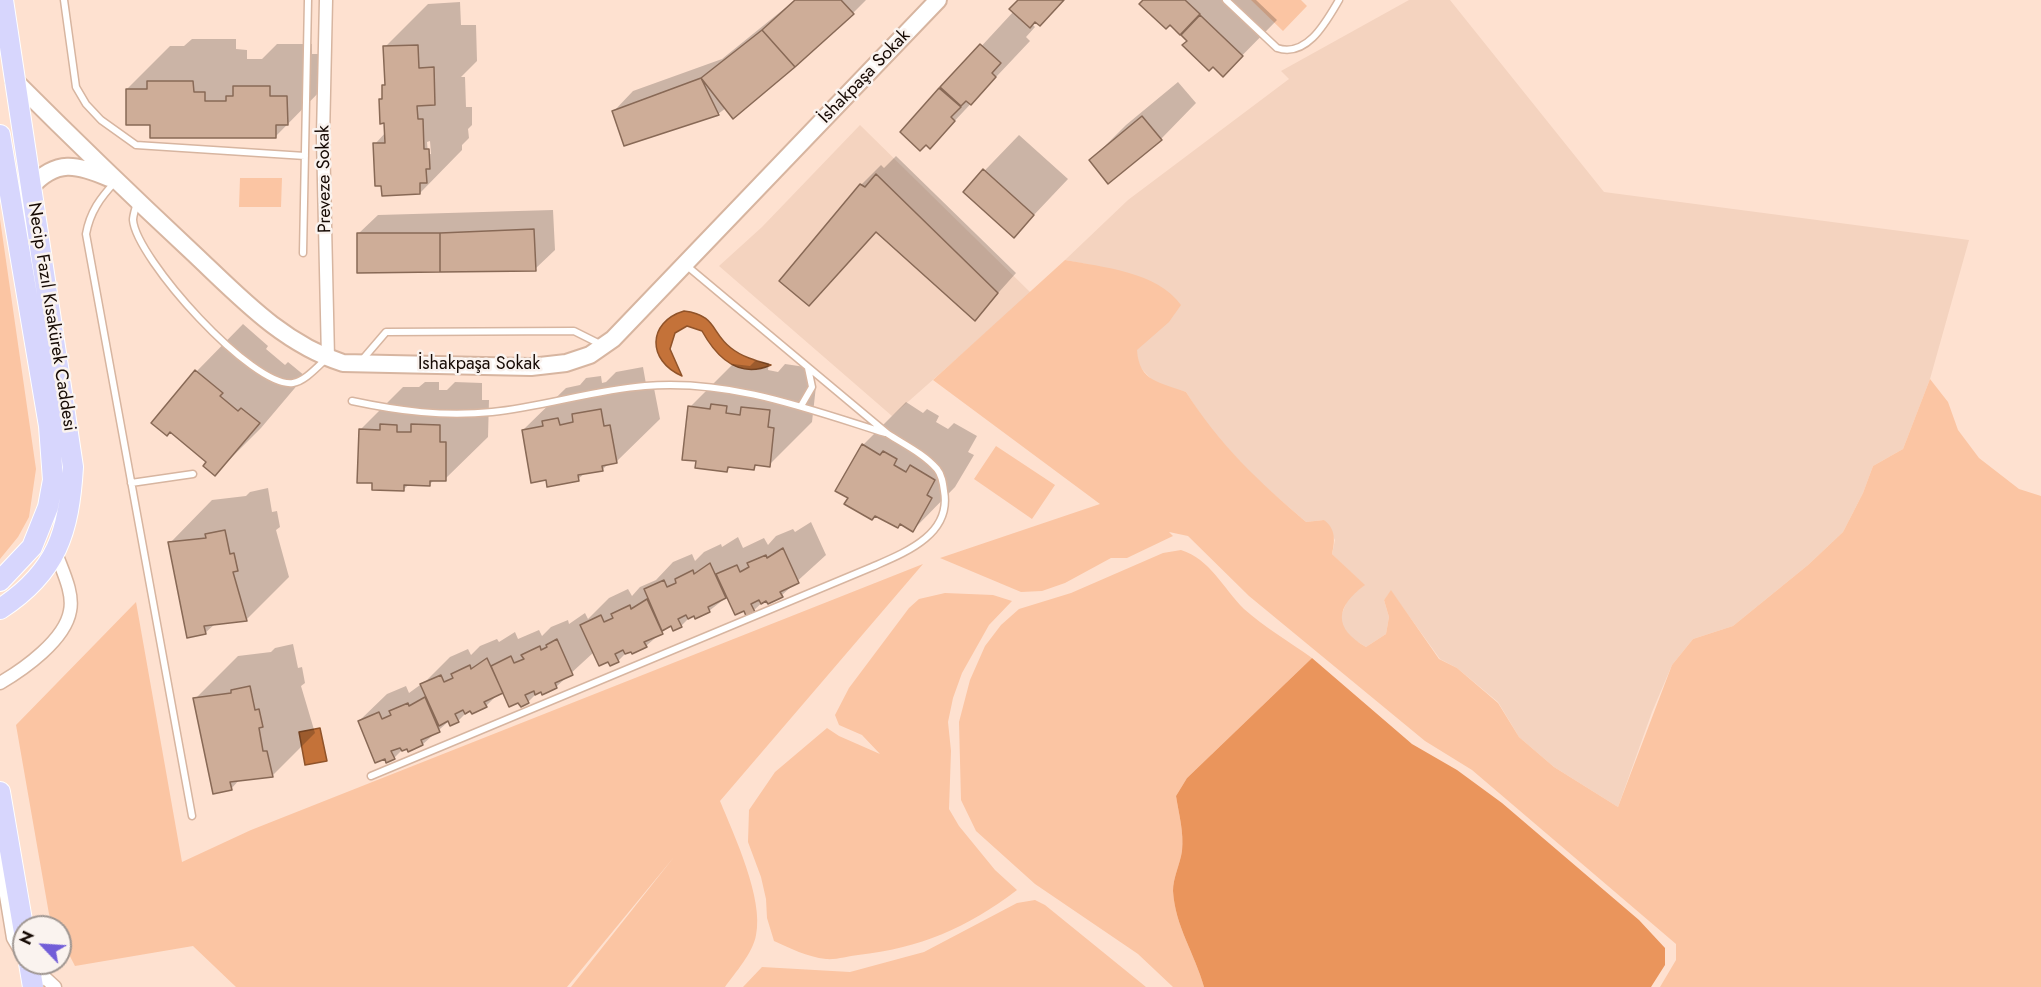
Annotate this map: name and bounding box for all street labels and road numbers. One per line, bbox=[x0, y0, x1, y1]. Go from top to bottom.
street label: İshakpaşa Sokak bbox=[815, 26, 915, 128]
street label: Preveze Sokak bbox=[313, 125, 337, 233]
street label: Necip Fazıl Kısakürek Caddesi bbox=[22, 201, 80, 433]
street label: İshakpaşa Sokak bbox=[418, 354, 540, 376]

